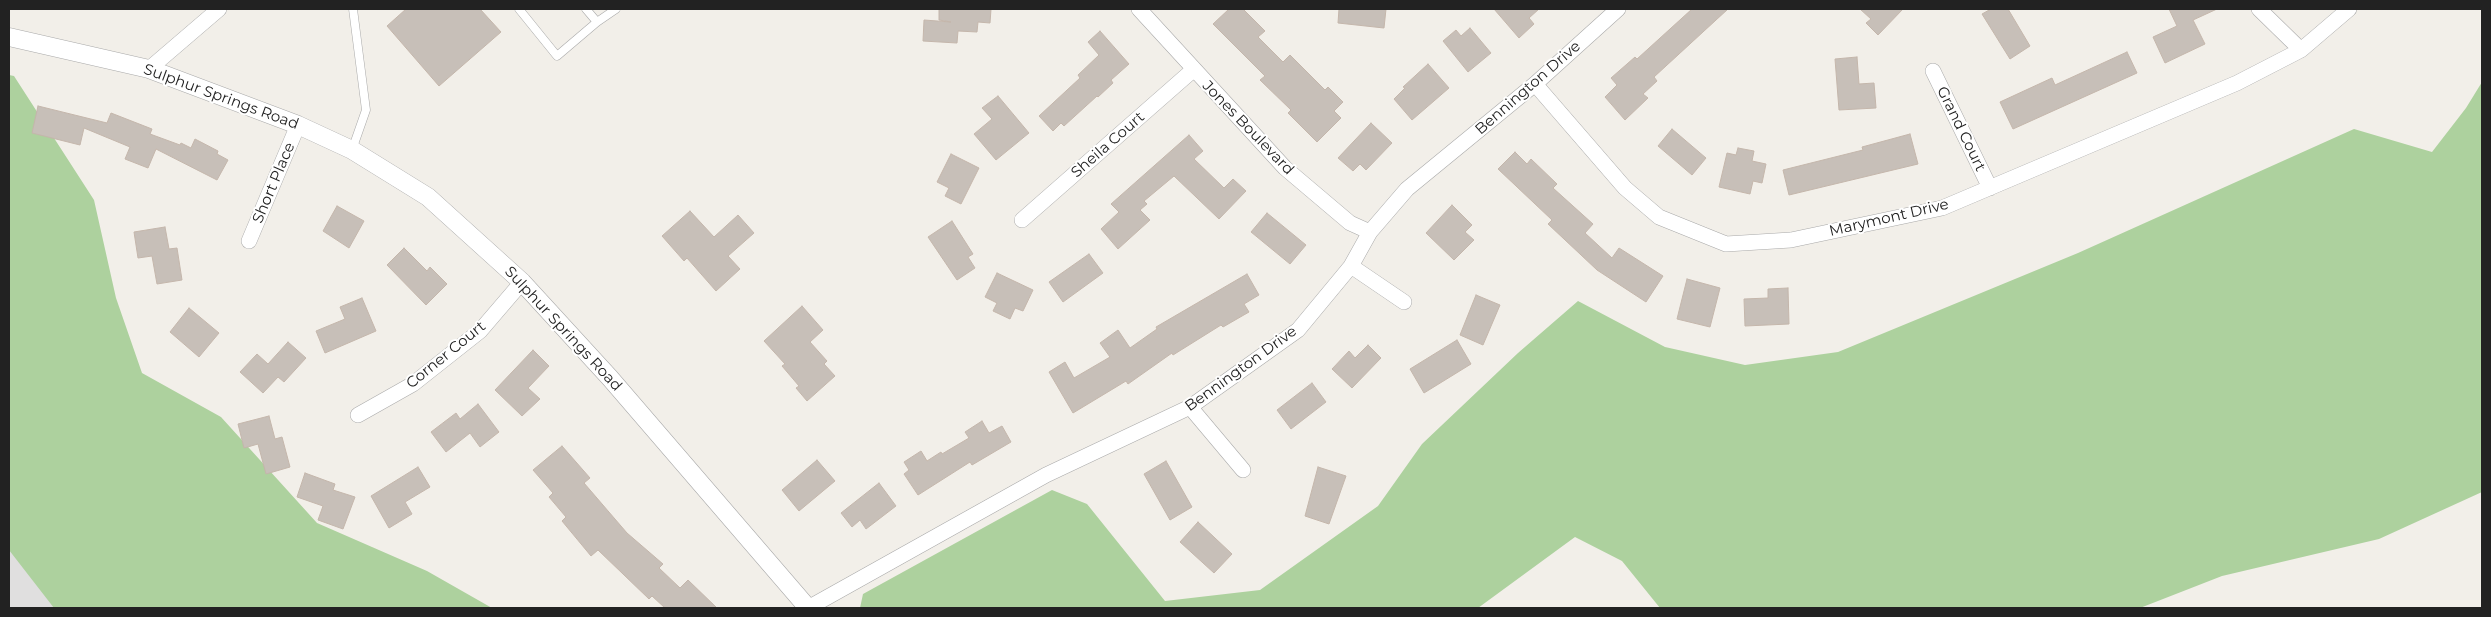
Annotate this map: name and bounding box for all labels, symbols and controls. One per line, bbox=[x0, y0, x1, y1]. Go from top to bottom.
street label: Bennington Drive bbox=[1472, 37, 1584, 139]
street label: Sulphur Springs Road bbox=[141, 61, 301, 133]
street label: Jones Boulevard bbox=[1199, 77, 1297, 179]
street label: Grand Court bbox=[1933, 84, 1989, 174]
street label: Sheila Court bbox=[1068, 108, 1148, 182]
street label: Short Place bbox=[249, 140, 299, 226]
street label: Marymont Drive bbox=[1828, 196, 1950, 240]
street label: Sulphur Springs Road bbox=[501, 263, 625, 395]
street label: Corner Court bbox=[403, 318, 489, 392]
street label: Bennington Drive bbox=[1182, 322, 1300, 416]

